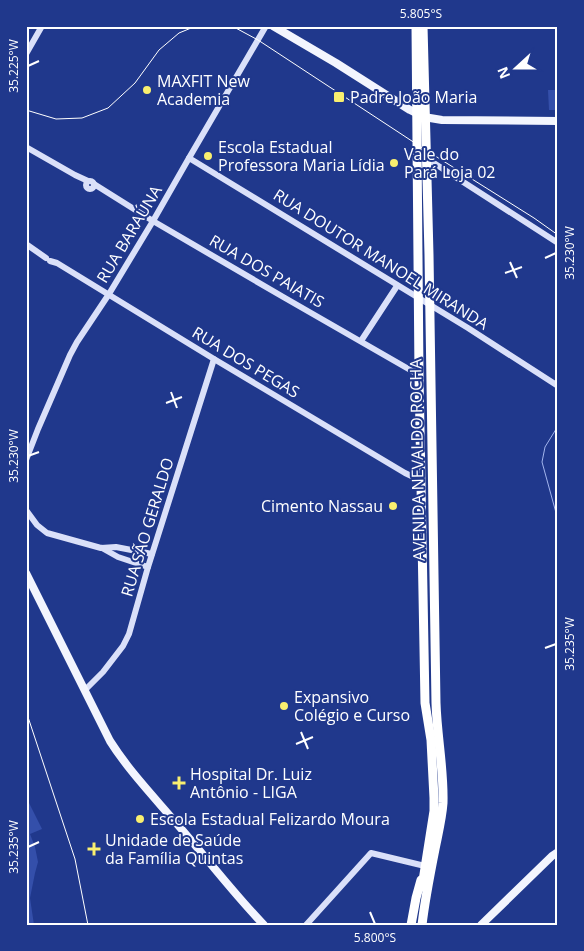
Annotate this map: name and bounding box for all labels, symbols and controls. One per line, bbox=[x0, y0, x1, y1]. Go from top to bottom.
text: 5.805°S bbox=[400, 5, 442, 22]
text: 35.225°W bbox=[5, 39, 22, 93]
north arrow bbox=[492, 42, 542, 92]
text: N bbox=[492, 64, 514, 82]
place label: MAXFIT New Academia bbox=[157, 70, 250, 110]
marker: MAXFIT New Academia bbox=[141, 84, 153, 96]
place label: Padre João Maria bbox=[350, 86, 477, 108]
marker: Padre João Maria bbox=[332, 90, 346, 104]
place label: Escola Estadual Professora Maria Lídia bbox=[218, 136, 385, 176]
place label: Vale do Pará Loja 02 bbox=[404, 143, 495, 183]
marker: Escola Estadual Professora Maria Lídia bbox=[202, 150, 214, 162]
marker: Vale do Pará Loja 02 bbox=[388, 157, 400, 169]
street label: RUA BARAÚNA bbox=[91, 180, 167, 287]
street label: RUA DOUTOR MANOEL MIRANDA bbox=[269, 183, 494, 335]
text: 35.230°W bbox=[561, 226, 578, 280]
street label: RUA DOS PAIATIS bbox=[206, 229, 329, 313]
street label: RUA DOS PEGAS bbox=[188, 321, 304, 403]
street label: AVENIDA NEVALDO ROCHA bbox=[404, 358, 430, 561]
text: 35.230°W bbox=[5, 429, 22, 483]
street label: RUA SÃO GERALDO bbox=[115, 455, 179, 599]
place label: Cimento Nassau bbox=[261, 495, 383, 517]
marker: Cimento Nassau bbox=[387, 500, 399, 512]
text: 35.235°W bbox=[561, 617, 578, 671]
place label: Expansivo Colégio e Curso bbox=[294, 686, 410, 726]
marker: Expansivo Colégio e Curso bbox=[278, 700, 290, 712]
place label: Hospital Dr. Luiz Antônio - LIGA bbox=[190, 763, 312, 803]
marker: Hospital Dr. Luiz Antônio - LIGA bbox=[172, 776, 186, 790]
place label: Escola Estadual Felizardo Moura bbox=[150, 808, 390, 830]
marker: Escola Estadual Felizardo Moura bbox=[134, 813, 146, 825]
text: 35.235°W bbox=[5, 820, 22, 874]
place label: Unidade de Saúde da Família Quintas bbox=[105, 829, 243, 869]
marker: Unidade de Saúde da Família Quintas bbox=[87, 842, 101, 856]
text: 5.800°S bbox=[354, 929, 396, 946]

